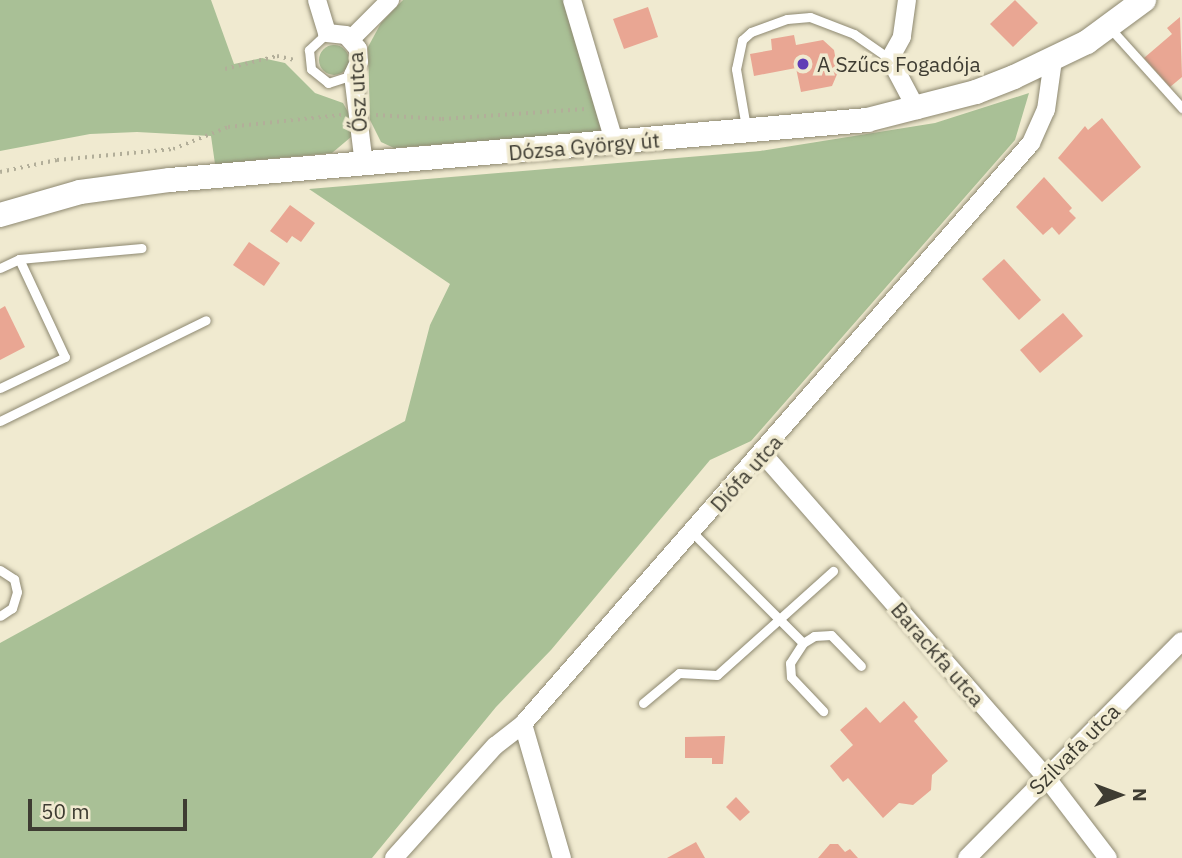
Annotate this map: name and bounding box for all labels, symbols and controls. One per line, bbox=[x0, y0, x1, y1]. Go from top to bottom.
street label: Ősz utca bbox=[342, 51, 372, 133]
place label: A Szűcs Fogadója bbox=[817, 51, 981, 77]
marker: A Szűcs Fogadója bbox=[795, 56, 811, 72]
street label: Dózsa György út bbox=[507, 127, 661, 165]
street label: Diófa utca bbox=[705, 429, 787, 517]
street label: Barackfa utca bbox=[886, 597, 990, 711]
street label: Szilvafa utca bbox=[1023, 698, 1125, 800]
north arrow bbox=[1084, 760, 1154, 830]
scale bar bbox=[32, 784, 191, 828]
text: N bbox=[1128, 788, 1152, 802]
text: 50 m bbox=[41, 797, 90, 825]

